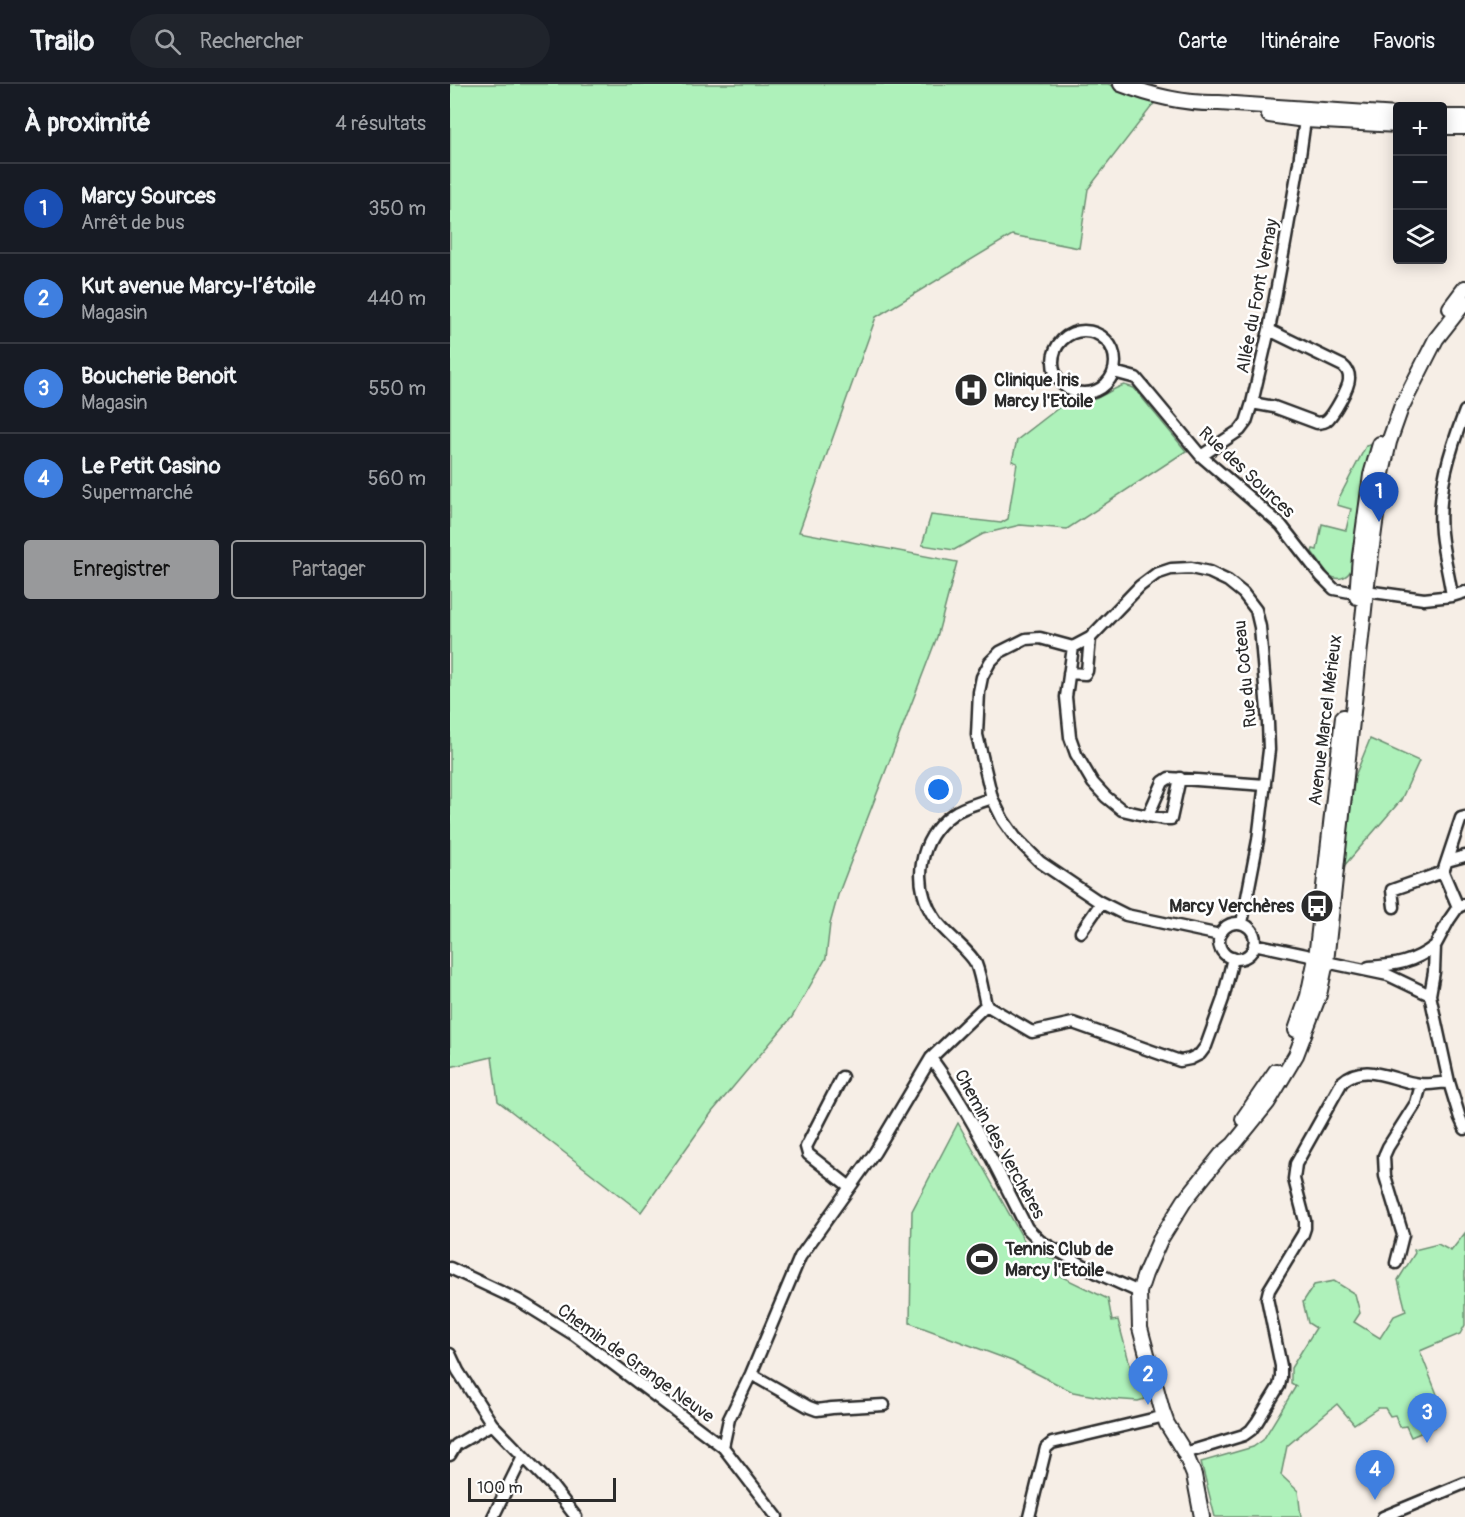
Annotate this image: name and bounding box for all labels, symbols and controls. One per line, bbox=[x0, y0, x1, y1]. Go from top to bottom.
search box bbox=[130, 14, 550, 68]
text: Trailo bbox=[30, 24, 94, 59]
icon: search bbox=[151, 25, 184, 58]
text: Rechercher bbox=[199, 27, 303, 55]
text: Carte bbox=[1178, 28, 1227, 55]
text: Itinéraire bbox=[1260, 28, 1340, 55]
text: Favoris bbox=[1373, 28, 1435, 55]
map controls bbox=[1393, 102, 1447, 264]
button: + bbox=[1393, 102, 1447, 156]
text: À proximité bbox=[24, 107, 151, 139]
text: 4 résultats bbox=[335, 111, 426, 136]
button: − bbox=[1393, 156, 1447, 210]
text: Marcy Sources bbox=[81, 182, 216, 210]
text: 1 bbox=[40, 196, 47, 221]
text: 350 m bbox=[368, 196, 426, 221]
text: Arrêt de bus bbox=[81, 210, 184, 235]
button: layers bbox=[1393, 210, 1447, 264]
street label: Allée du Font Vernay bbox=[1231, 216, 1284, 376]
text: Kut avenue Marcy-l’étoile bbox=[81, 272, 315, 300]
text: 2 bbox=[38, 286, 49, 311]
text: 440 m bbox=[367, 286, 426, 311]
text: Magasin bbox=[81, 300, 148, 325]
text: Boucherie Benoit bbox=[81, 362, 236, 390]
place label: Clinique Iris Marcy l'Etoile bbox=[994, 369, 1094, 413]
hospital icon: Clinique Iris Marcy l'Etoile bbox=[953, 372, 989, 408]
text: 3 bbox=[38, 376, 49, 401]
text: 550 m bbox=[369, 376, 426, 401]
text: Magasin bbox=[81, 390, 148, 415]
street label: Rue des Sources bbox=[1194, 422, 1300, 523]
text: Le Petit Casino bbox=[81, 452, 220, 480]
text: 4 bbox=[38, 466, 49, 491]
text: 560 m bbox=[368, 466, 426, 491]
pin: 1 bbox=[1360, 472, 1398, 522]
text: Supermarché bbox=[81, 480, 194, 505]
button: Enregistrer bbox=[24, 540, 219, 599]
button: Partager bbox=[231, 540, 426, 599]
street label: Rue du Coteau bbox=[1228, 619, 1263, 729]
street label: Avenue Marcel Mérieux bbox=[1304, 633, 1347, 807]
your location bbox=[924, 775, 953, 804]
bus stop icon: Marcy Verchères bbox=[1299, 888, 1335, 924]
place label: Marcy Verchères bbox=[1169, 895, 1295, 918]
street label: Chemin des Verchères bbox=[949, 1065, 1050, 1223]
place label: Tennis Club de Marcy l'Etoile bbox=[1004, 1238, 1114, 1282]
sports icon: Tennis Club de Marcy l'Etoile bbox=[964, 1241, 1000, 1277]
street label: Chemin de Grange Neuve bbox=[553, 1299, 719, 1428]
pin: 2 bbox=[1128, 1356, 1168, 1405]
pin: 3 bbox=[1408, 1394, 1446, 1443]
pin: 4 bbox=[1356, 1450, 1394, 1500]
scale bar bbox=[468, 1475, 616, 1502]
text: 100 m bbox=[477, 1478, 523, 1498]

